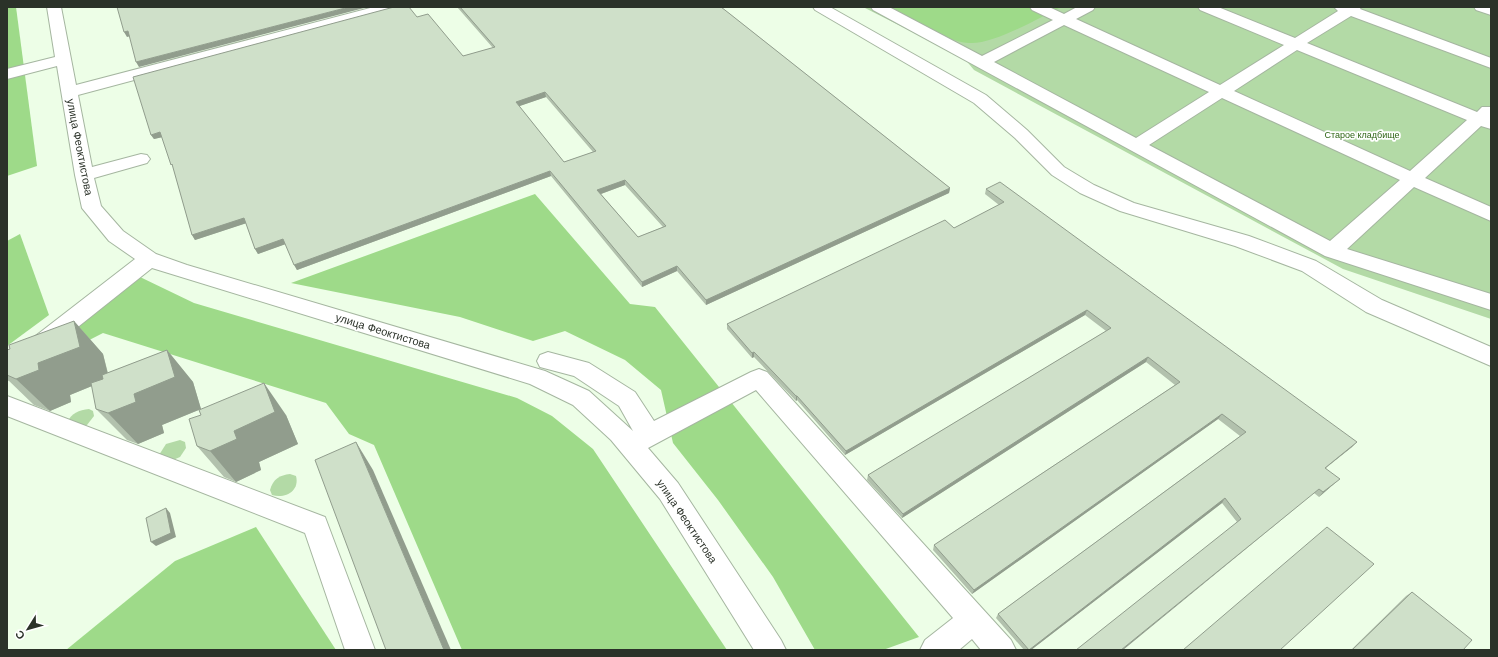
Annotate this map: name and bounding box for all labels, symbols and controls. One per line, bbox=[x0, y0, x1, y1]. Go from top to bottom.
street label: улица Феоктистова bbox=[65, 98, 95, 197]
park label: Старое кладбище bbox=[1324, 130, 1400, 140]
street label: улица Феоктистова bbox=[334, 311, 433, 351]
street label: улица Феоктистова bbox=[655, 477, 720, 566]
north arrow bbox=[8, 609, 48, 649]
text: С bbox=[13, 628, 27, 642]

